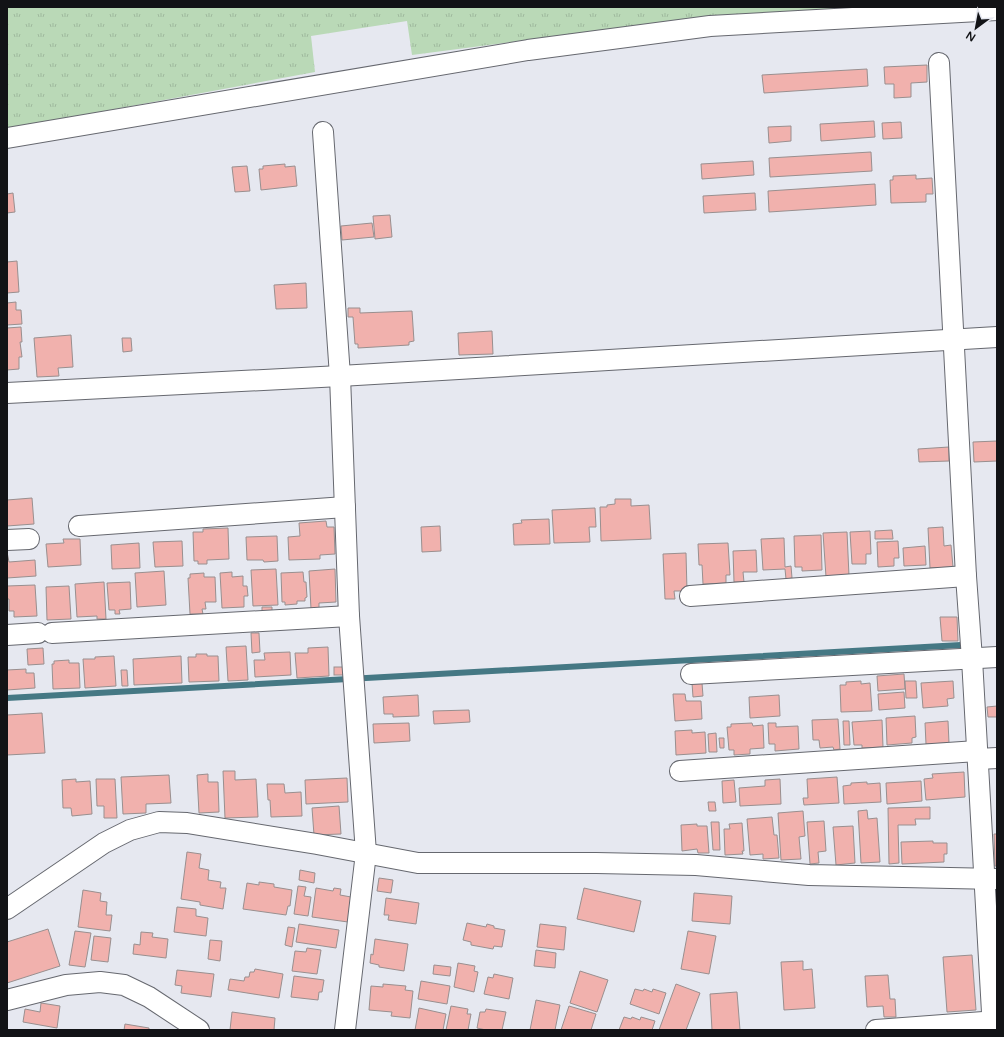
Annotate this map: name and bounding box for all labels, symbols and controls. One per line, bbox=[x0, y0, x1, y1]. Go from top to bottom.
north arrow bbox=[956, 8, 996, 48]
text: N bbox=[964, 28, 978, 44]

